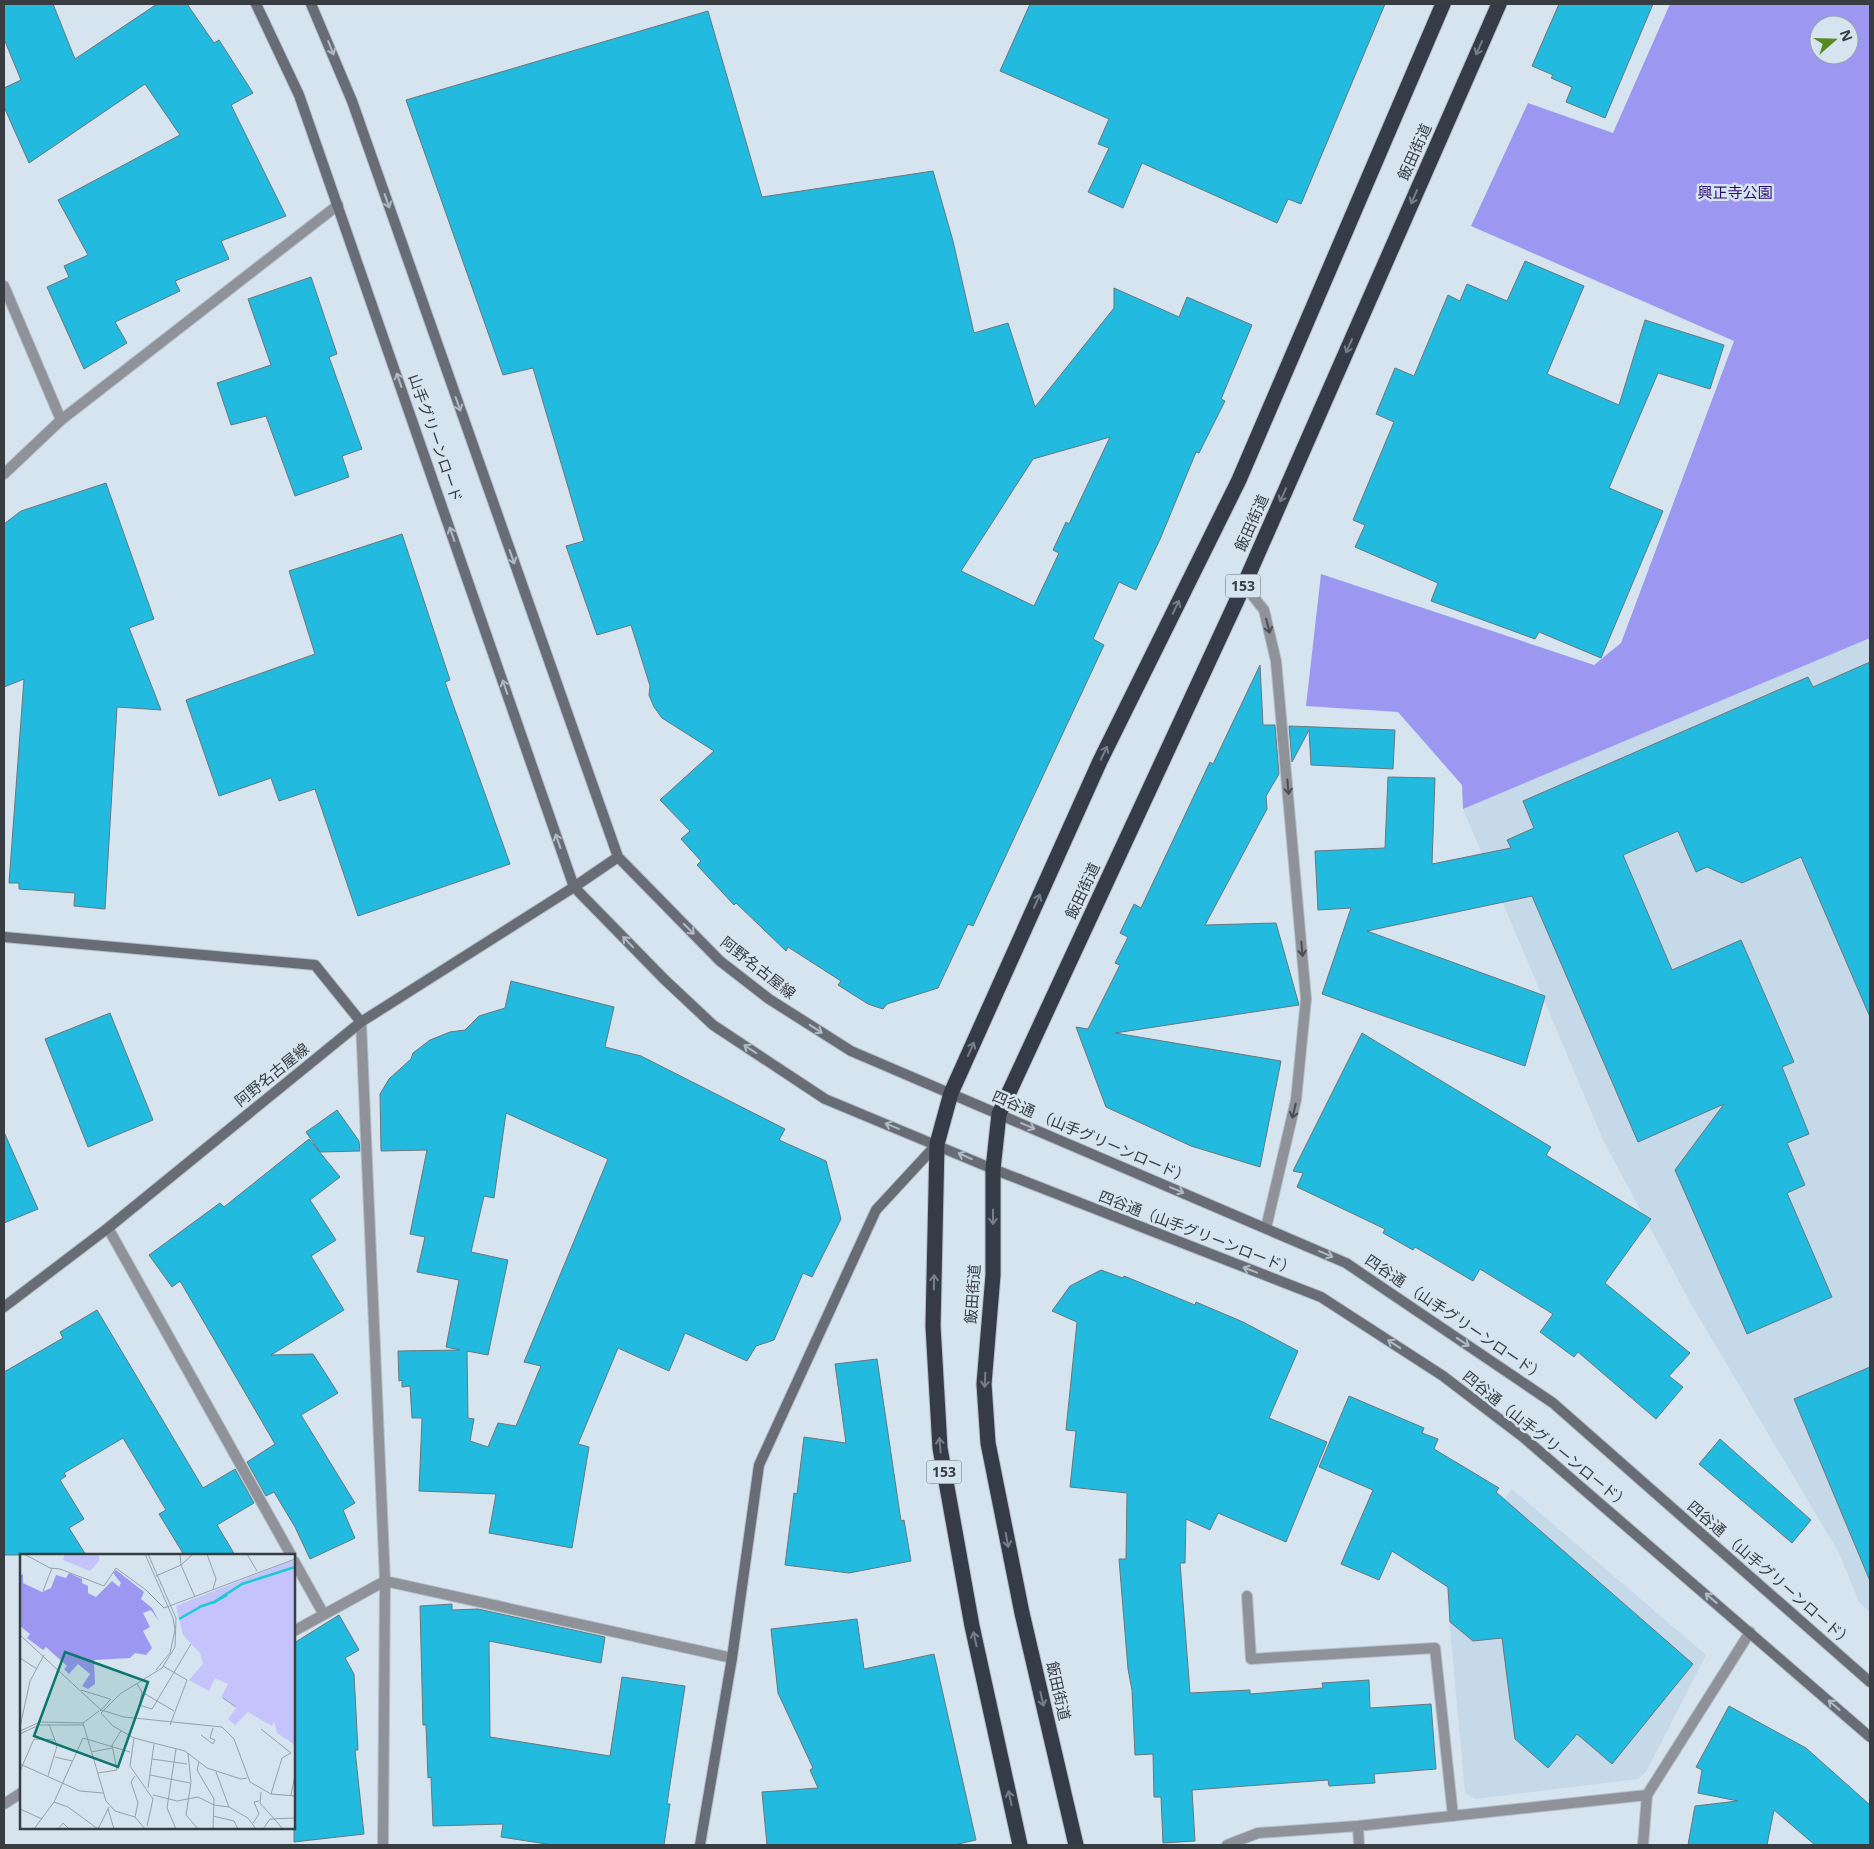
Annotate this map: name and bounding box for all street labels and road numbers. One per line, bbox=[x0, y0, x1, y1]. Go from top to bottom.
street label: 飯田街道 bbox=[1393, 120, 1435, 183]
street label: 山手グリーンロード bbox=[405, 371, 467, 504]
street label: 飯田街道 bbox=[1230, 491, 1272, 554]
road number: 153 bbox=[1226, 574, 1260, 598]
street label: 飯田街道 bbox=[1060, 859, 1104, 922]
street label: 阿野名古屋線 bbox=[717, 932, 800, 1003]
street label: 阿野名古屋線 bbox=[230, 1038, 313, 1110]
street label: 四谷通 （山手グリーンロード） bbox=[989, 1085, 1193, 1187]
street label: 四谷通（山手グリーンロード） bbox=[1096, 1185, 1299, 1279]
street label: 四谷通 （山手グリーンロード） bbox=[1362, 1249, 1550, 1385]
street label: 飯田街道 bbox=[960, 1263, 984, 1325]
street label: 四谷通（山手グリーンロード） bbox=[1459, 1366, 1634, 1513]
road number: 153 bbox=[926, 1460, 962, 1484]
street label: 四谷通 （山手グリーンロード） bbox=[1684, 1496, 1858, 1651]
street label: 飯田街道 bbox=[1042, 1659, 1075, 1722]

